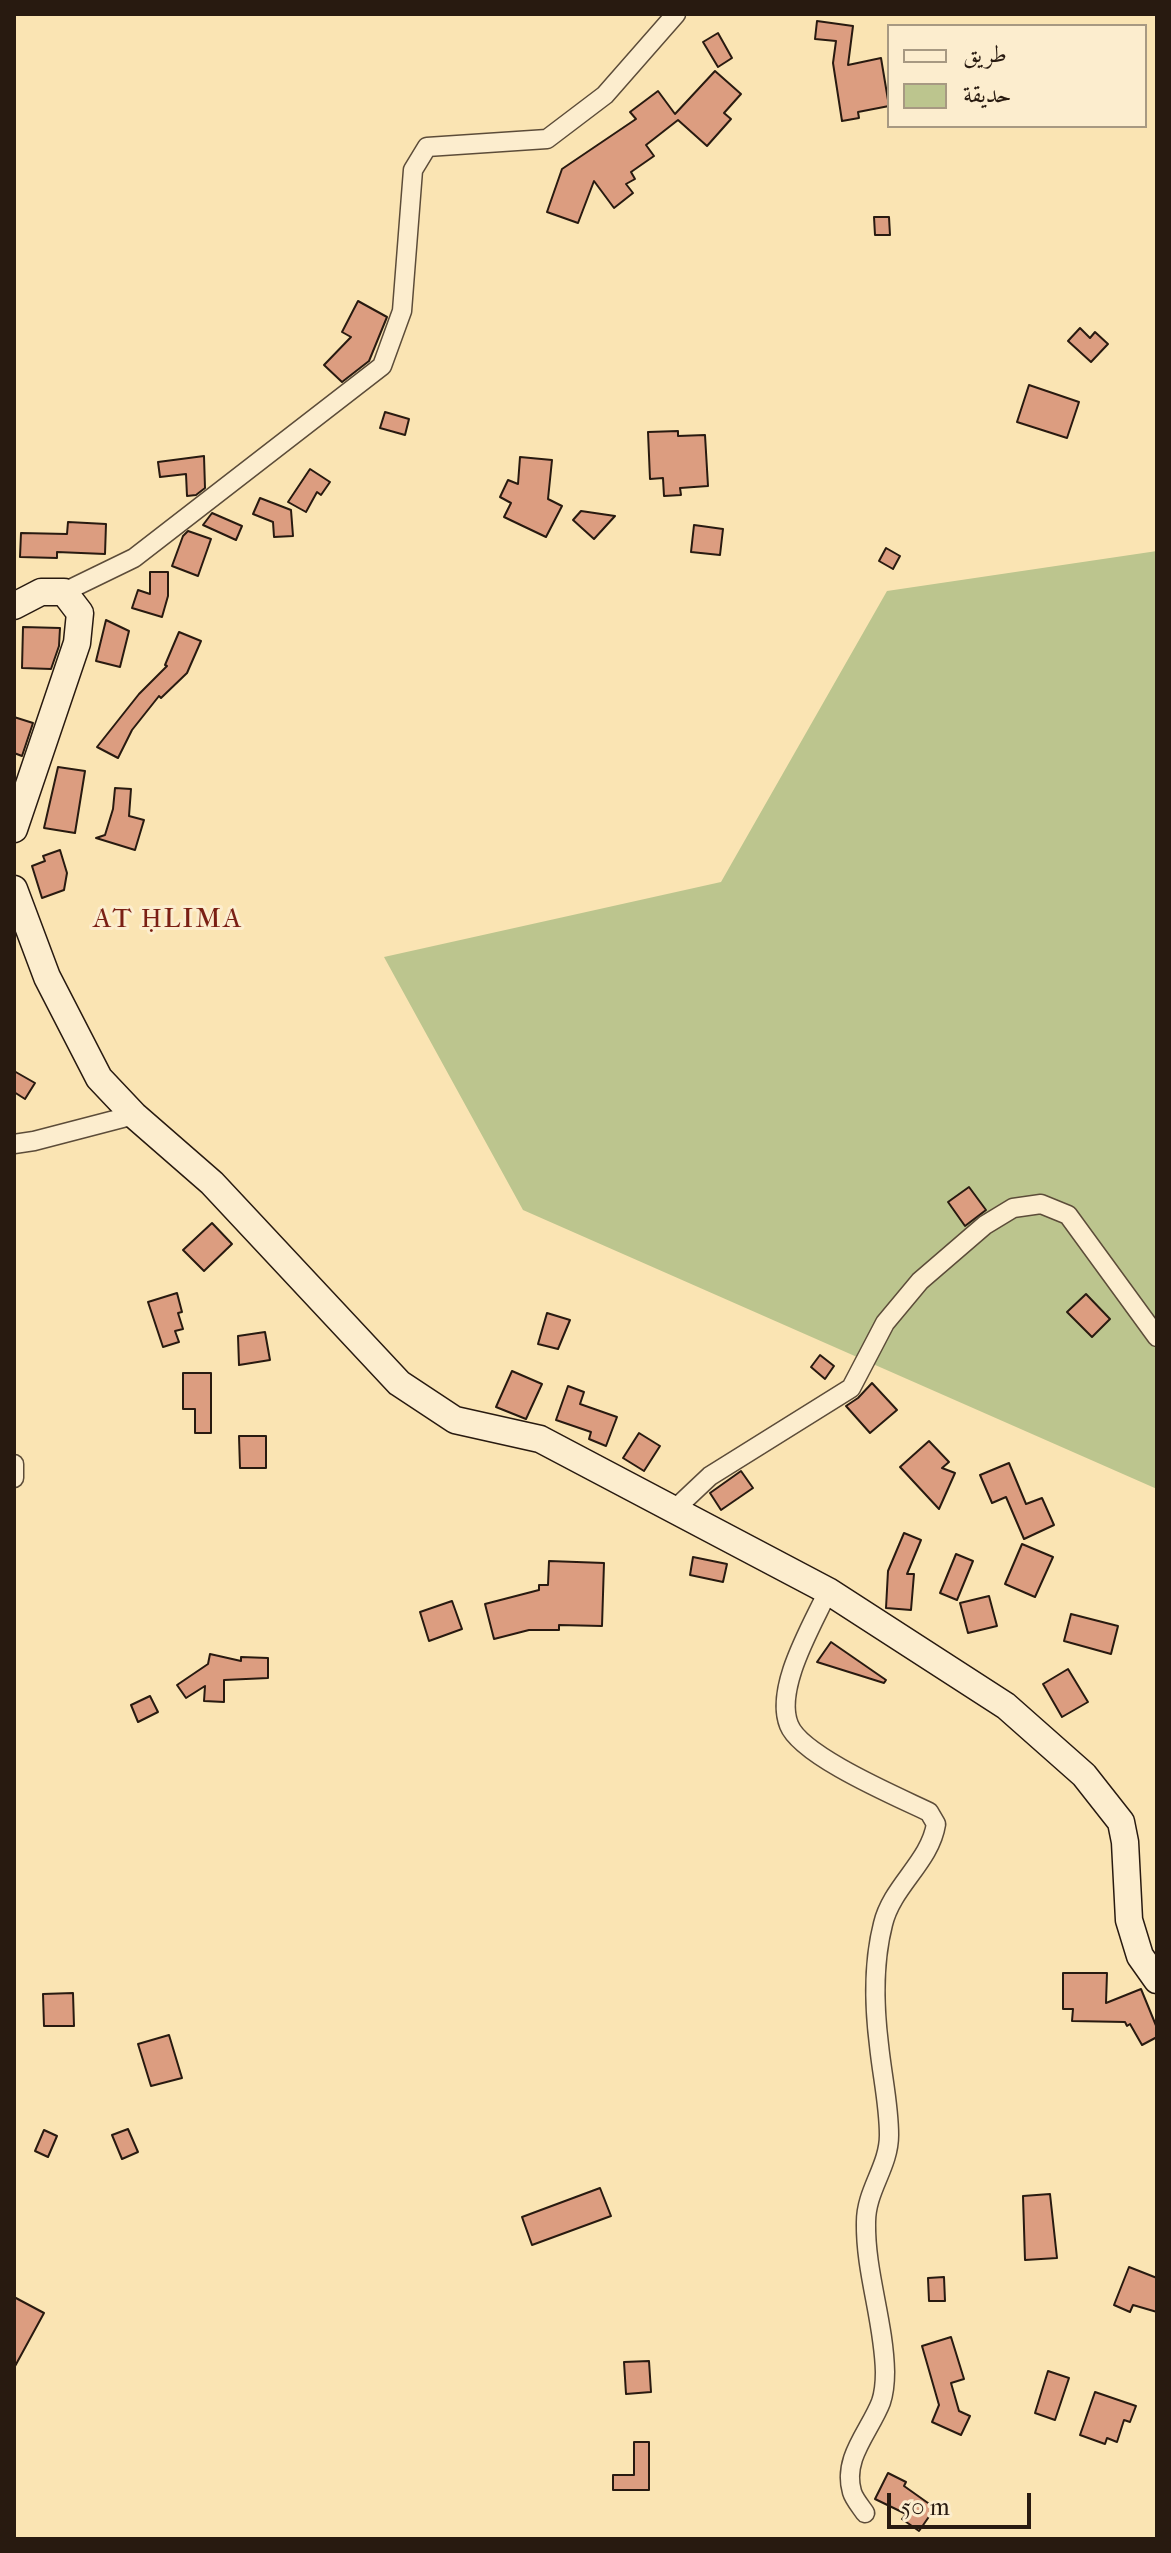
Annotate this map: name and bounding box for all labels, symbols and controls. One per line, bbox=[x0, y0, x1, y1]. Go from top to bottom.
legend bbox=[887, 24, 1147, 128]
text: طريق bbox=[963, 40, 1007, 68]
text: حديقة bbox=[963, 80, 1012, 108]
district label: AT ḤLIMA bbox=[93, 903, 243, 937]
scale bar bbox=[891, 2477, 1035, 2527]
text: 50 m bbox=[901, 2493, 950, 2521]

